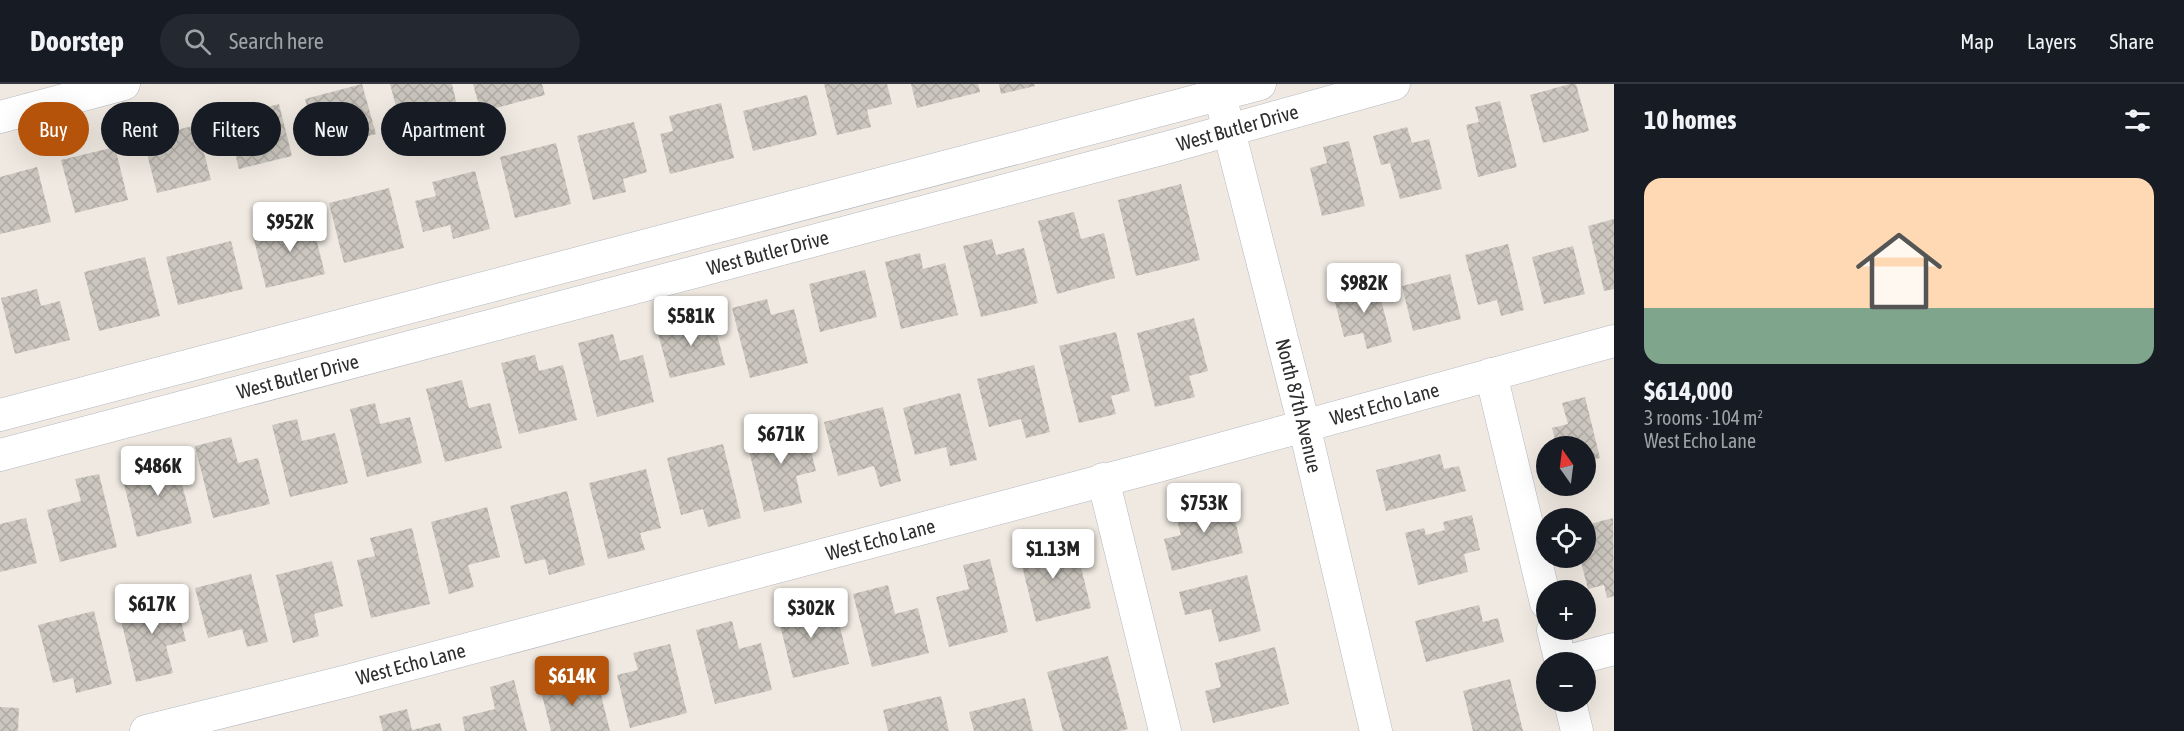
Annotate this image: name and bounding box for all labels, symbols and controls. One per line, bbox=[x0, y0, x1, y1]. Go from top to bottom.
search box bbox=[160, 14, 580, 68]
text: Doorstep bbox=[30, 25, 124, 57]
icon: search bbox=[181, 25, 214, 58]
text: Search here bbox=[229, 28, 324, 54]
text: Map bbox=[1960, 29, 1994, 53]
text: Layers bbox=[2027, 29, 2077, 53]
text: Share bbox=[2110, 29, 2154, 53]
street label: West Butler Drive bbox=[1174, 99, 1301, 155]
chip: Buy bbox=[18, 102, 89, 156]
chip: Rent bbox=[101, 102, 179, 156]
chip: Filters bbox=[191, 102, 281, 156]
chip: New bbox=[293, 102, 369, 156]
chip: Apartment bbox=[381, 102, 506, 156]
icon: filters bbox=[2121, 104, 2154, 137]
text: 10 homes bbox=[1644, 105, 1737, 135]
pin: $952K bbox=[248, 202, 332, 253]
text: $952K bbox=[267, 210, 313, 233]
icon: home bbox=[1845, 217, 1953, 325]
street label: West Butler Drive bbox=[704, 225, 831, 279]
pin: $982K bbox=[1322, 263, 1406, 314]
text: $982K bbox=[1341, 271, 1387, 294]
pin: $581K bbox=[649, 296, 733, 347]
text: $581K bbox=[668, 304, 714, 327]
street label: North 87th Avenue bbox=[1271, 336, 1327, 475]
street label: West Butler Drive bbox=[234, 349, 361, 403]
text: $614,000 bbox=[1644, 376, 1733, 406]
street label: West Echo Lane bbox=[1327, 378, 1442, 429]
text: 3 rooms · 104 m² bbox=[1644, 406, 1763, 429]
pin: $671K bbox=[739, 414, 823, 465]
text: $671K bbox=[758, 422, 804, 445]
text: West Echo Lane bbox=[1644, 429, 1756, 452]
north arrow bbox=[1536, 436, 1596, 496]
map controls bbox=[1536, 436, 1596, 712]
pin: $486K bbox=[116, 446, 200, 497]
text: $486K bbox=[135, 454, 181, 477]
pin: $753K bbox=[1162, 483, 1246, 534]
text: $753K bbox=[1181, 491, 1227, 514]
button: locate bbox=[1536, 508, 1596, 568]
street label: West Echo Lane bbox=[823, 514, 938, 565]
pin: $1.13M bbox=[1004, 529, 1102, 580]
text: $1.13M bbox=[1026, 537, 1080, 560]
button: + bbox=[1536, 580, 1596, 640]
pin: $617K bbox=[110, 584, 194, 635]
pin: $302K bbox=[769, 588, 853, 639]
text: $617K bbox=[129, 592, 175, 615]
text: $302K bbox=[788, 596, 834, 619]
street label: West Echo Lane bbox=[353, 638, 468, 689]
button: − bbox=[1536, 652, 1596, 712]
pin: $614K bbox=[530, 656, 614, 707]
text: $614K bbox=[549, 664, 595, 687]

